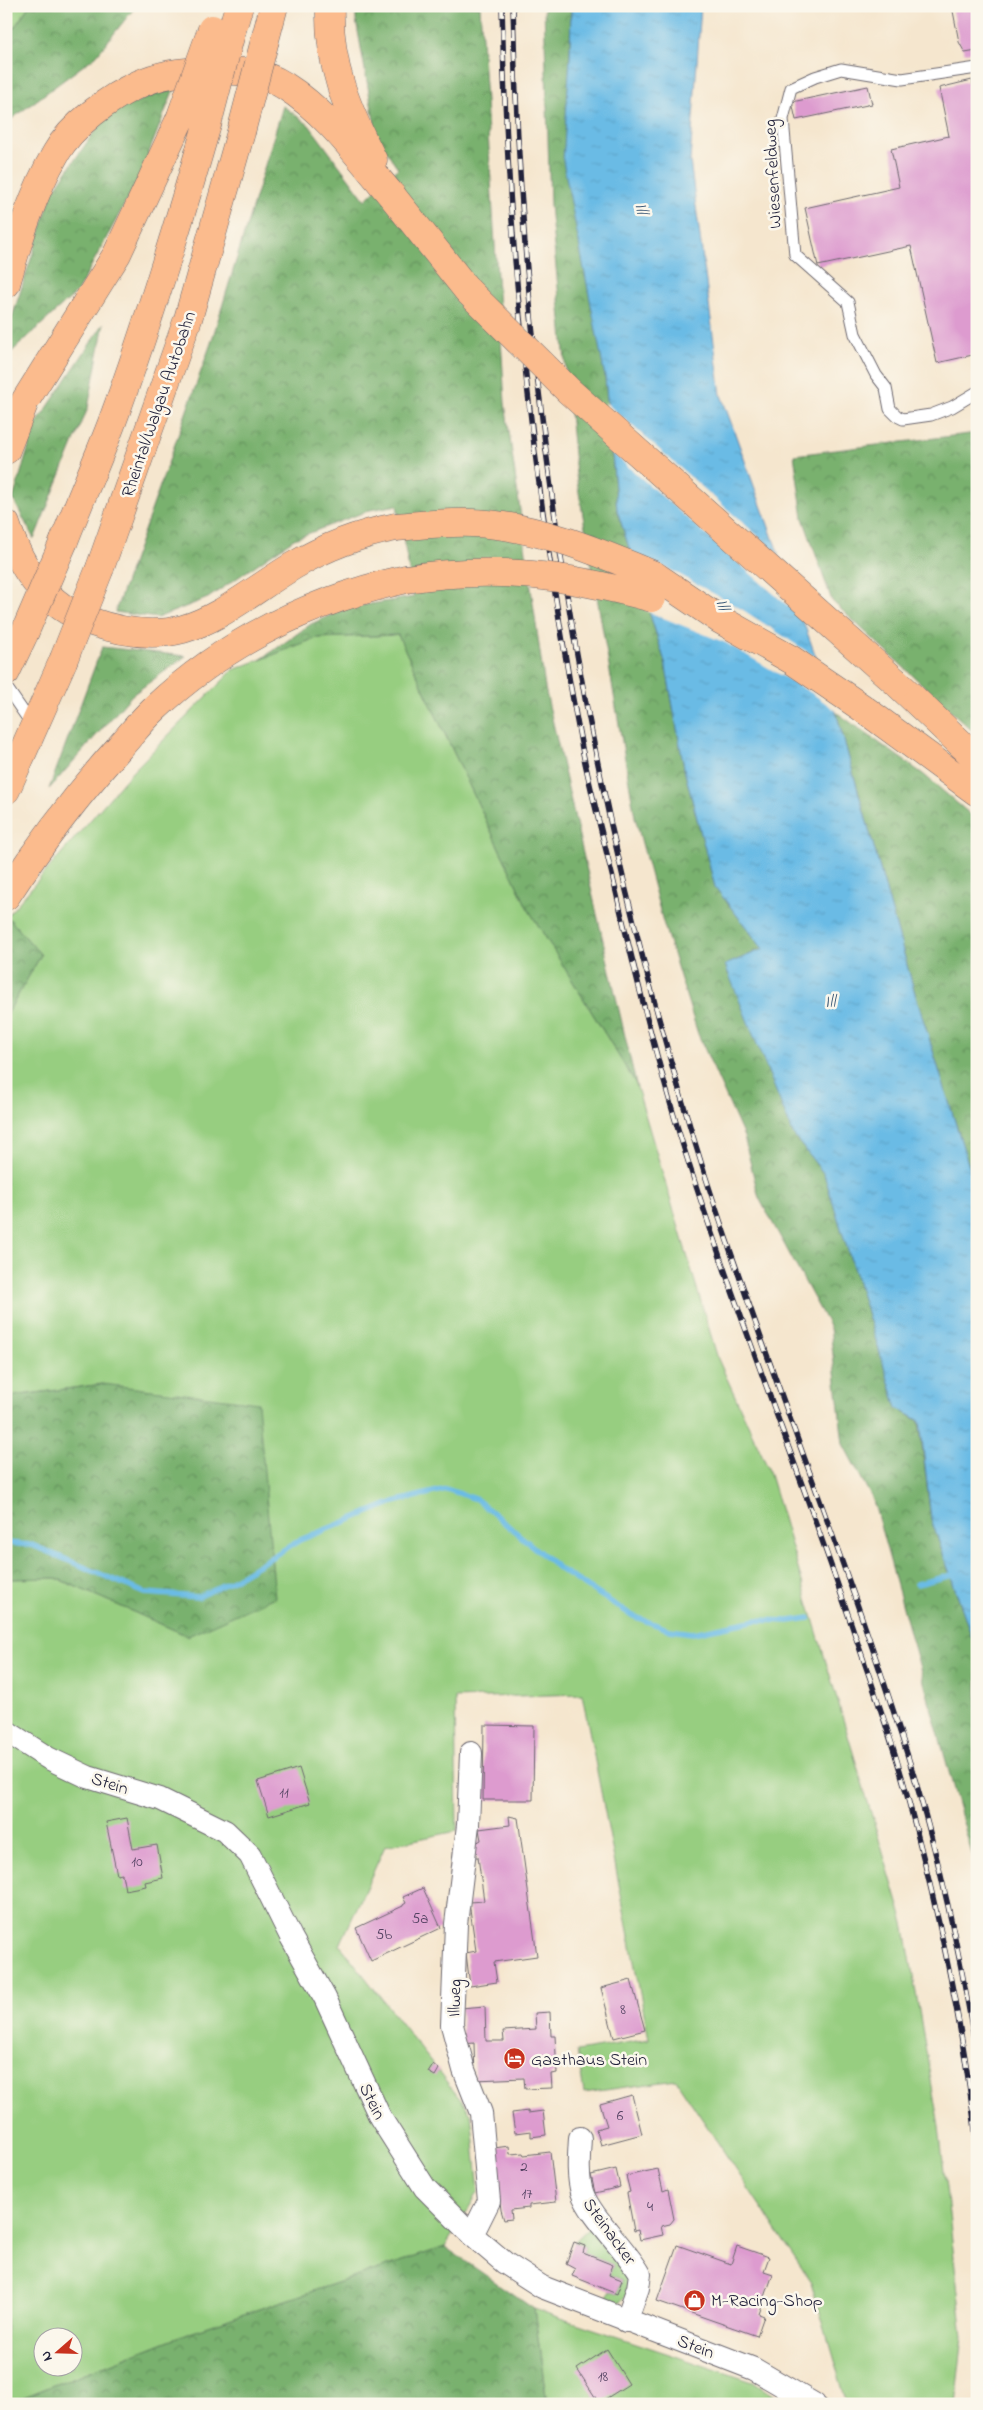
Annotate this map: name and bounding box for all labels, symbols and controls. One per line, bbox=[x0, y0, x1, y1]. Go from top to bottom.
street label: Wiesenfeldweg bbox=[758, 118, 791, 229]
water label: Ill bbox=[626, 201, 655, 219]
street label: Rheintal/Walgau Autobahn bbox=[116, 308, 205, 501]
water label: Ill bbox=[707, 596, 737, 616]
water label: Ill bbox=[825, 989, 838, 1016]
street label: Stein bbox=[87, 1767, 131, 1803]
house number: 11 bbox=[279, 1782, 289, 1804]
house number: 10 bbox=[131, 1851, 143, 1873]
house number: 5a bbox=[412, 1908, 428, 1930]
house number: 5b bbox=[376, 1924, 392, 1946]
street label: Illweg bbox=[442, 1979, 471, 2018]
house number: 8 bbox=[620, 1999, 626, 2021]
hotel icon: Gasthaus Stein bbox=[503, 2047, 527, 2071]
place label: Gasthaus Stein bbox=[531, 2048, 647, 2074]
street label: Stein bbox=[351, 2079, 391, 2125]
house number: 6 bbox=[617, 2105, 624, 2127]
house number: 2 bbox=[520, 2156, 528, 2178]
house number: 17 bbox=[522, 2183, 532, 2205]
street label: Steinacker bbox=[575, 2193, 642, 2271]
house number: 4 bbox=[647, 2196, 653, 2218]
shop icon: M-Racing-Shop bbox=[683, 2288, 707, 2312]
place label: M-Racing-Shop bbox=[711, 2289, 823, 2316]
north arrow bbox=[32, 2328, 82, 2378]
street label: Stein bbox=[673, 2329, 718, 2367]
text: N bbox=[36, 2348, 59, 2364]
house number: 18 bbox=[598, 2366, 609, 2388]

